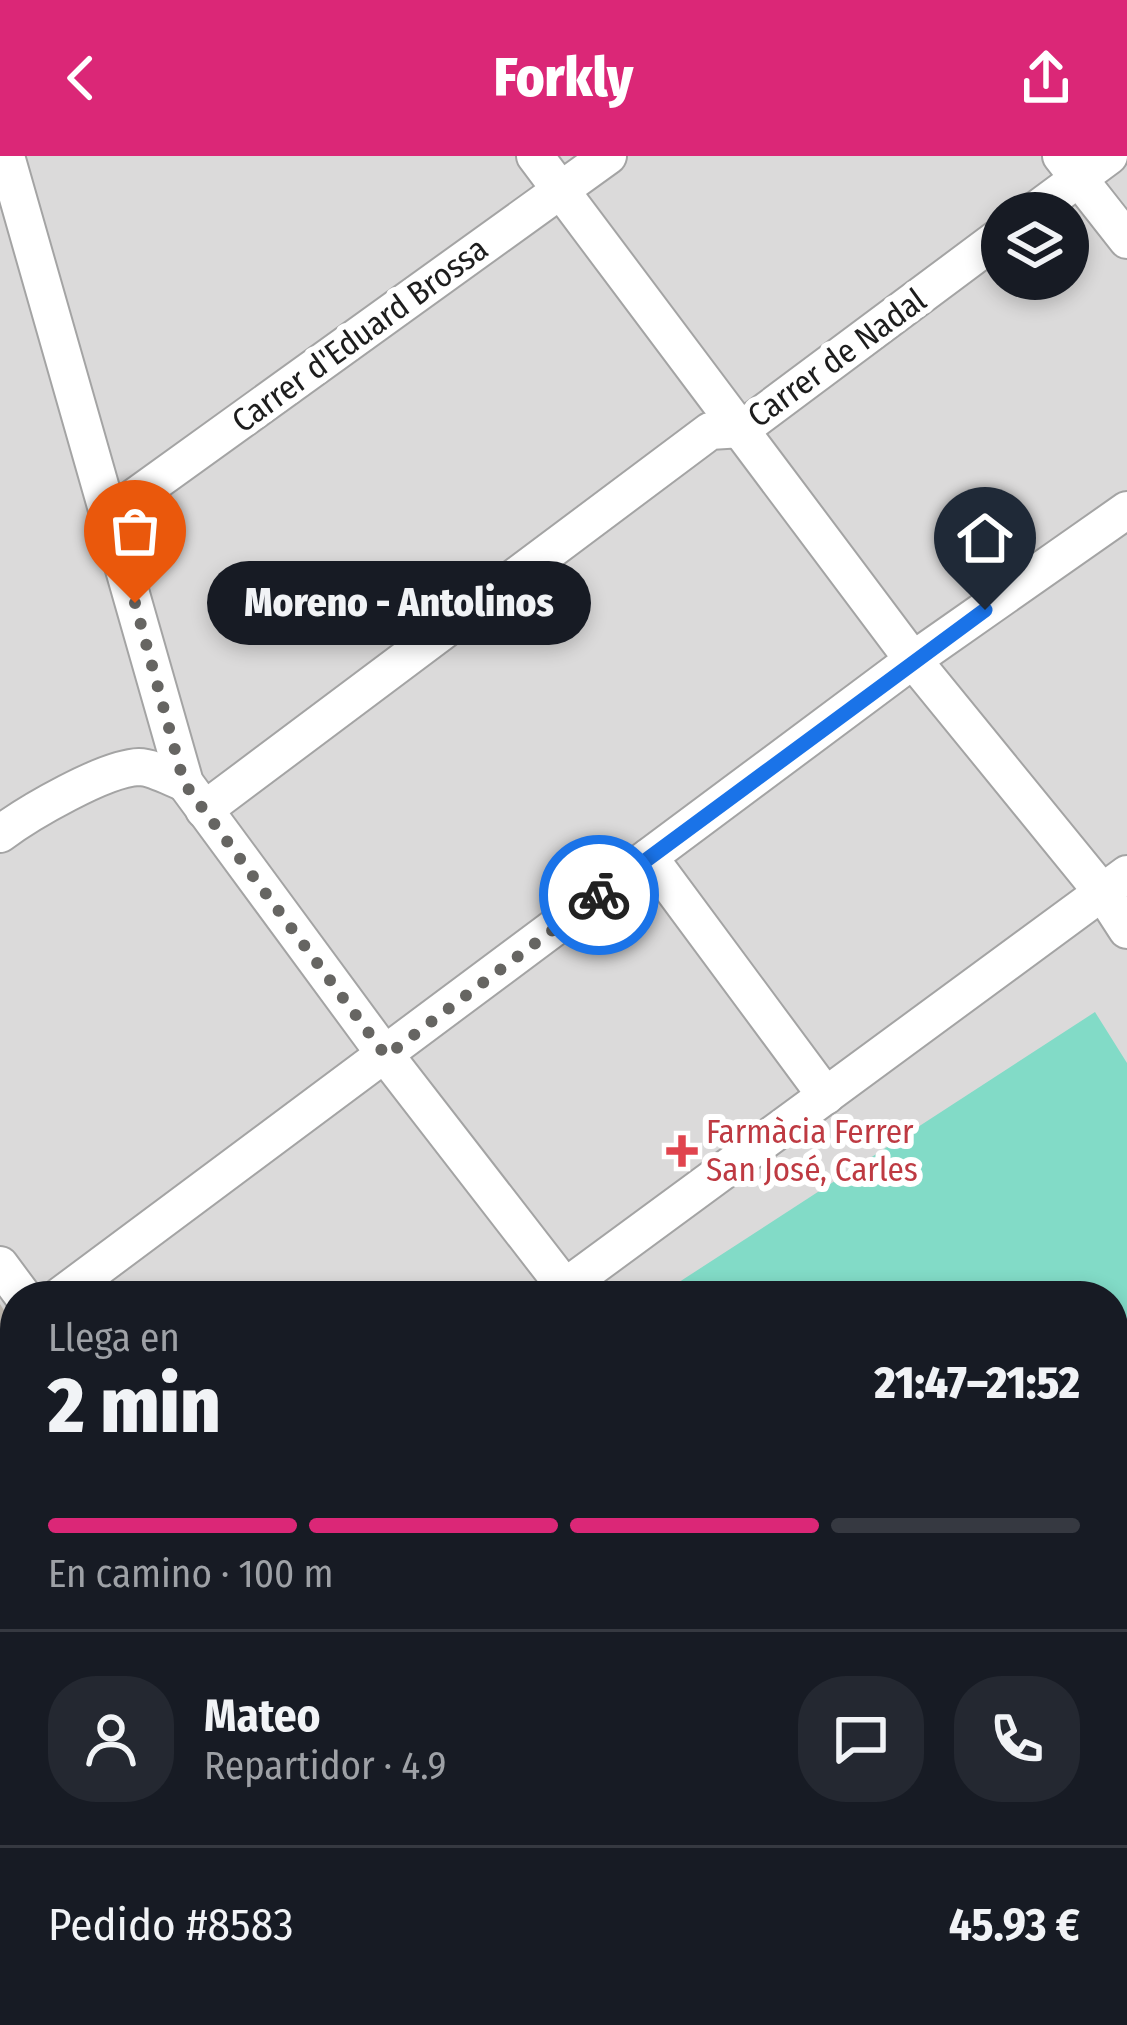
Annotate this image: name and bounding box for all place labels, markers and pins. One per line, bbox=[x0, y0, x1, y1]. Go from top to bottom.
pin bbox=[84, 480, 186, 603]
pin bbox=[934, 487, 1036, 610]
callout: Moreno - Antolinos bbox=[207, 561, 591, 645]
place label: Farmàcia Ferrer San José, Carles bbox=[706, 1112, 918, 1190]
marker: Farmàcia Ferrer San José, Carles bbox=[669, 1138, 695, 1164]

